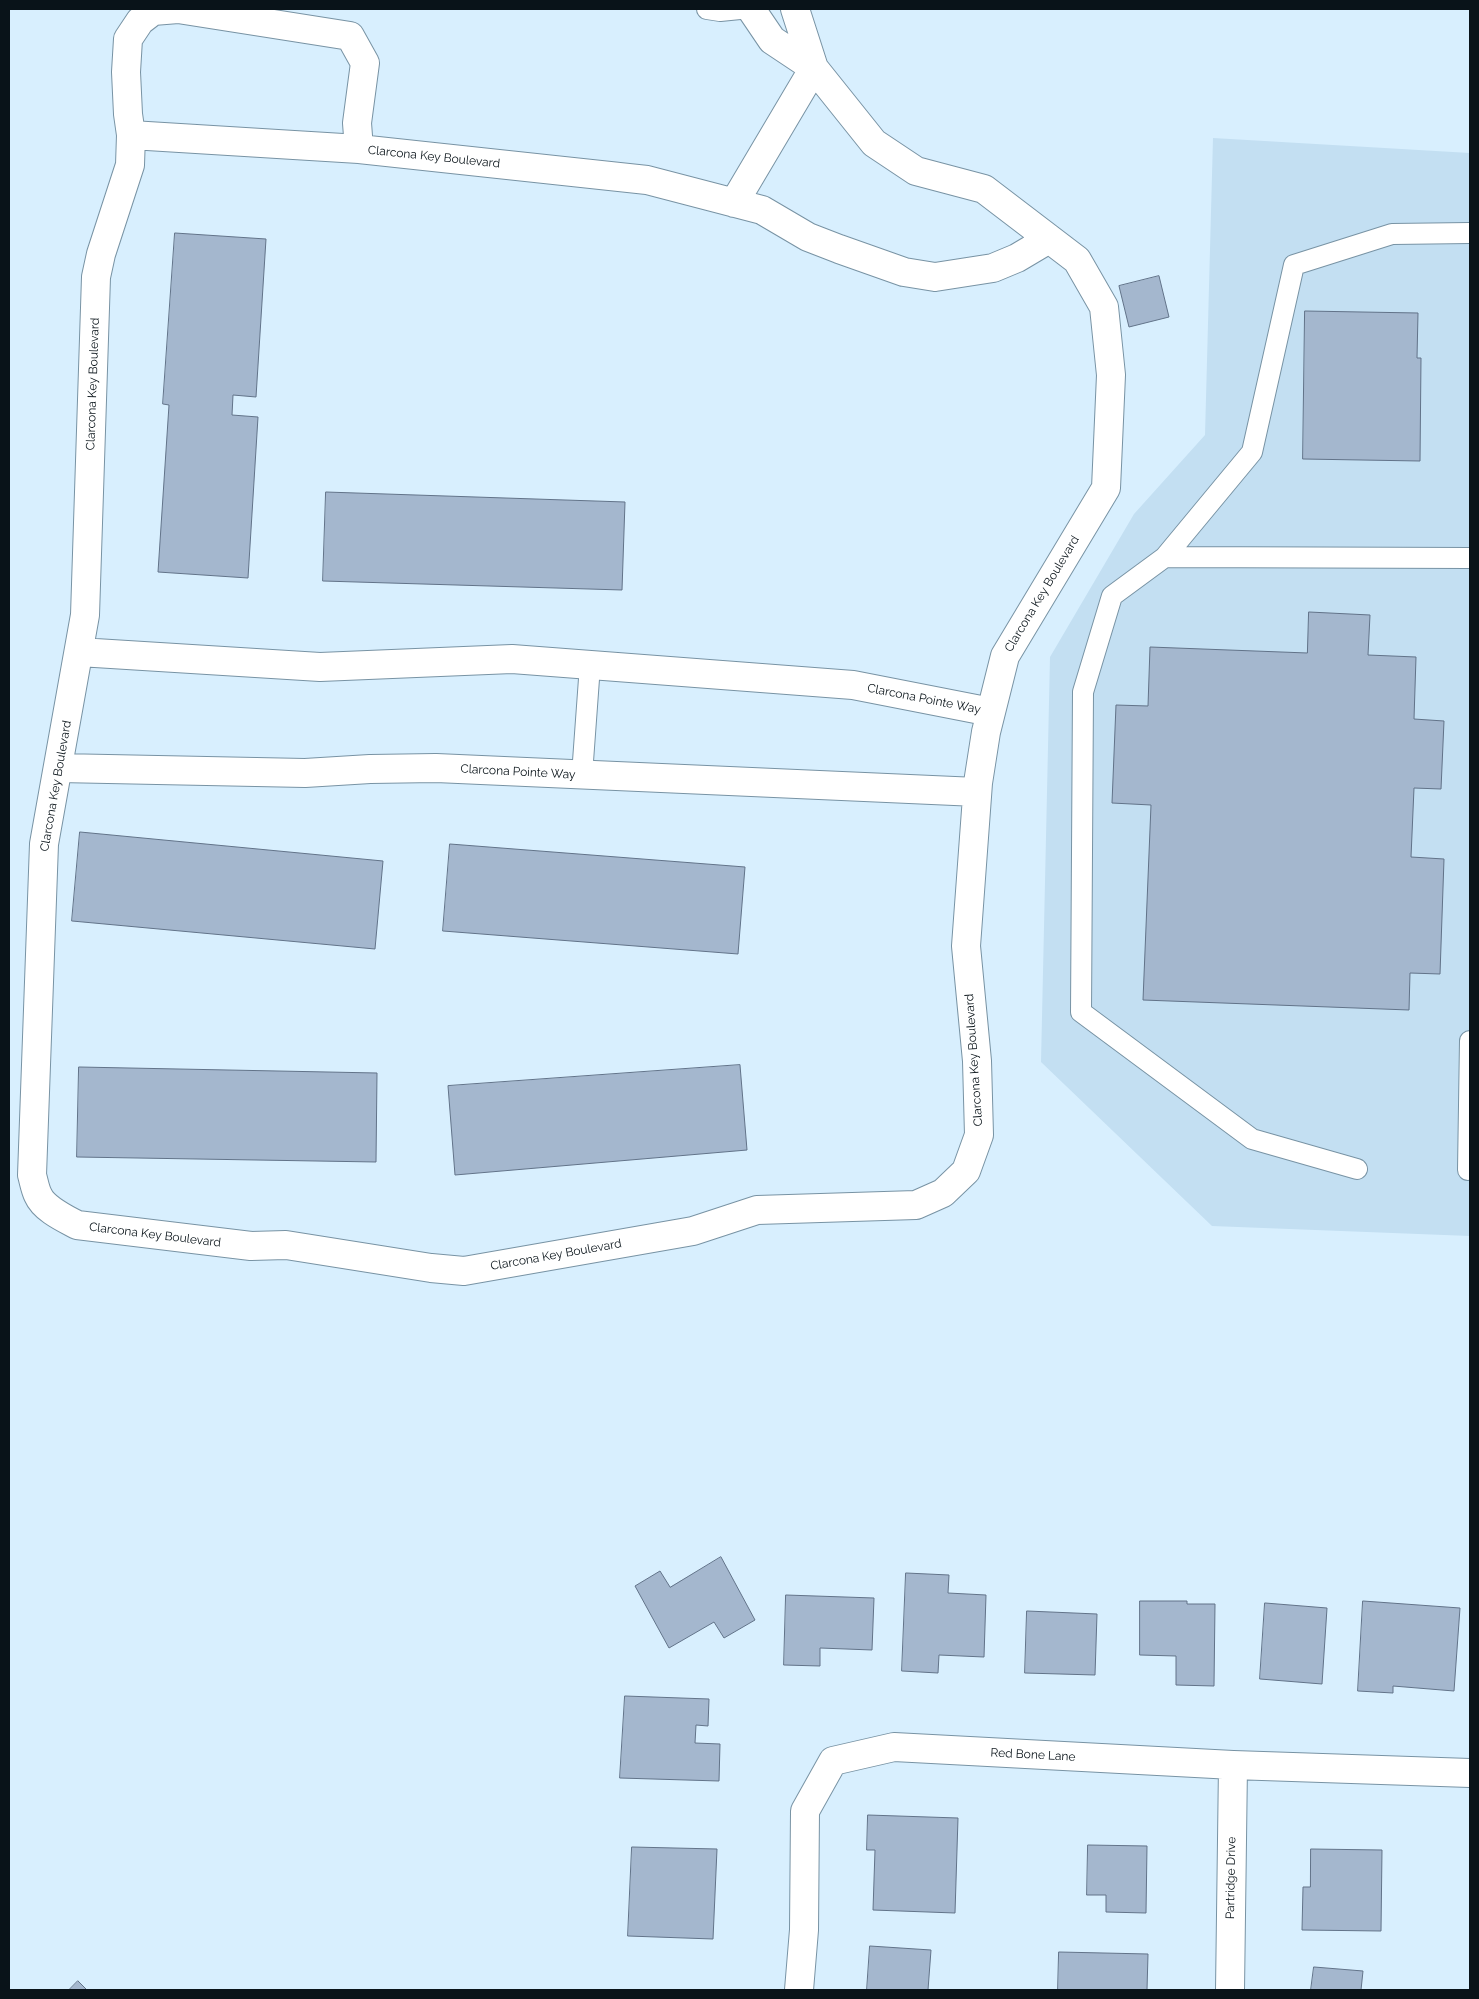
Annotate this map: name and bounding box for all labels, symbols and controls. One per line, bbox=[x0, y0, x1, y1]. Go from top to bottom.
street label: Clarcona Key Boulevard bbox=[367, 143, 501, 171]
street label: Clarcona Key Boulevard bbox=[83, 317, 103, 451]
street label: Clarcona Key Boulevard bbox=[1002, 533, 1082, 655]
street label: Clarcona Pointe Way bbox=[866, 681, 982, 717]
street label: Clarcona Key Boulevard bbox=[37, 719, 75, 853]
street label: Clarcona Pointe Way bbox=[460, 762, 576, 782]
street label: Clarcona Key Boulevard bbox=[962, 993, 986, 1127]
street label: Clarcona Key Boulevard bbox=[88, 1220, 222, 1250]
street label: Clarcona Key Boulevard bbox=[489, 1236, 623, 1274]
street label: Red Bone Lane bbox=[990, 1746, 1076, 1764]
street label: Partridge Drive bbox=[1223, 1837, 1239, 1919]

